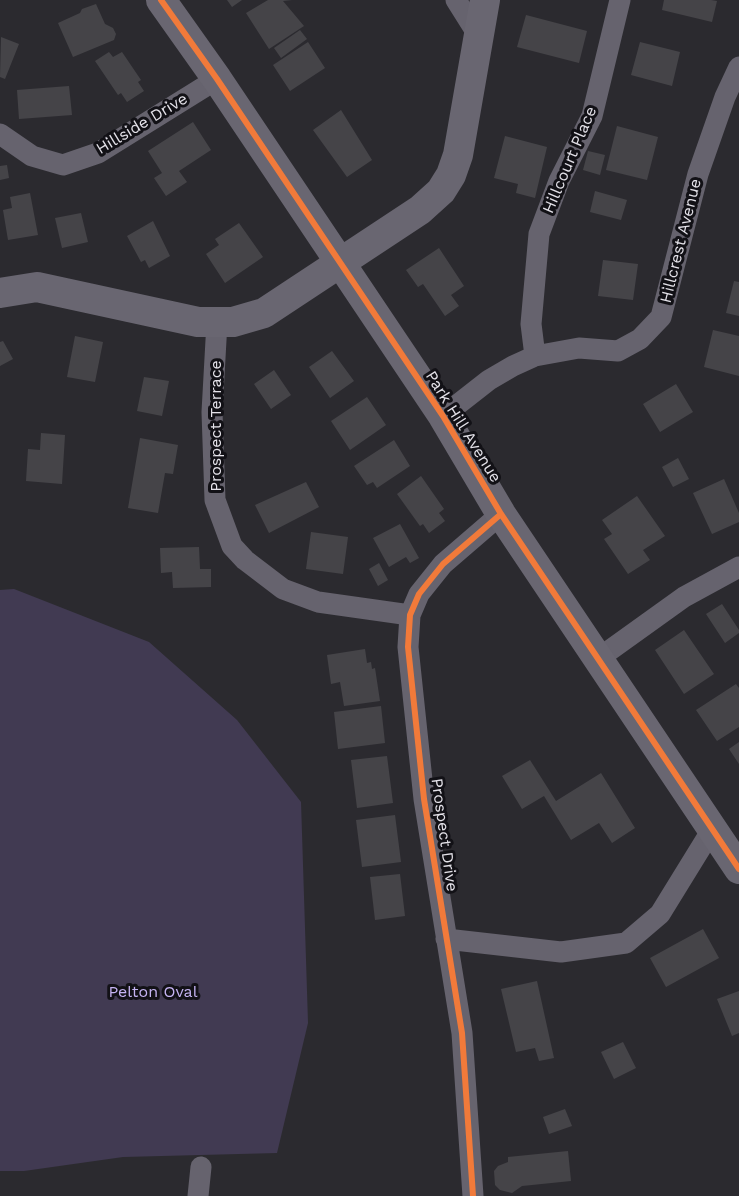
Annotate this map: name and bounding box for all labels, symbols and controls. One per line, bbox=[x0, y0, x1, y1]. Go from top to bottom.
street label: Hillside Drive bbox=[93, 89, 191, 159]
street label: Hillcourt Place bbox=[539, 104, 601, 216]
street label: Hillcrest Avenue bbox=[656, 177, 706, 305]
street label: Prospect Terrace bbox=[206, 360, 226, 492]
street label: Park Hill Avenue bbox=[421, 368, 505, 486]
street label: Prospect Drive bbox=[427, 777, 461, 893]
park label: Pelton Oval bbox=[108, 982, 198, 1002]

